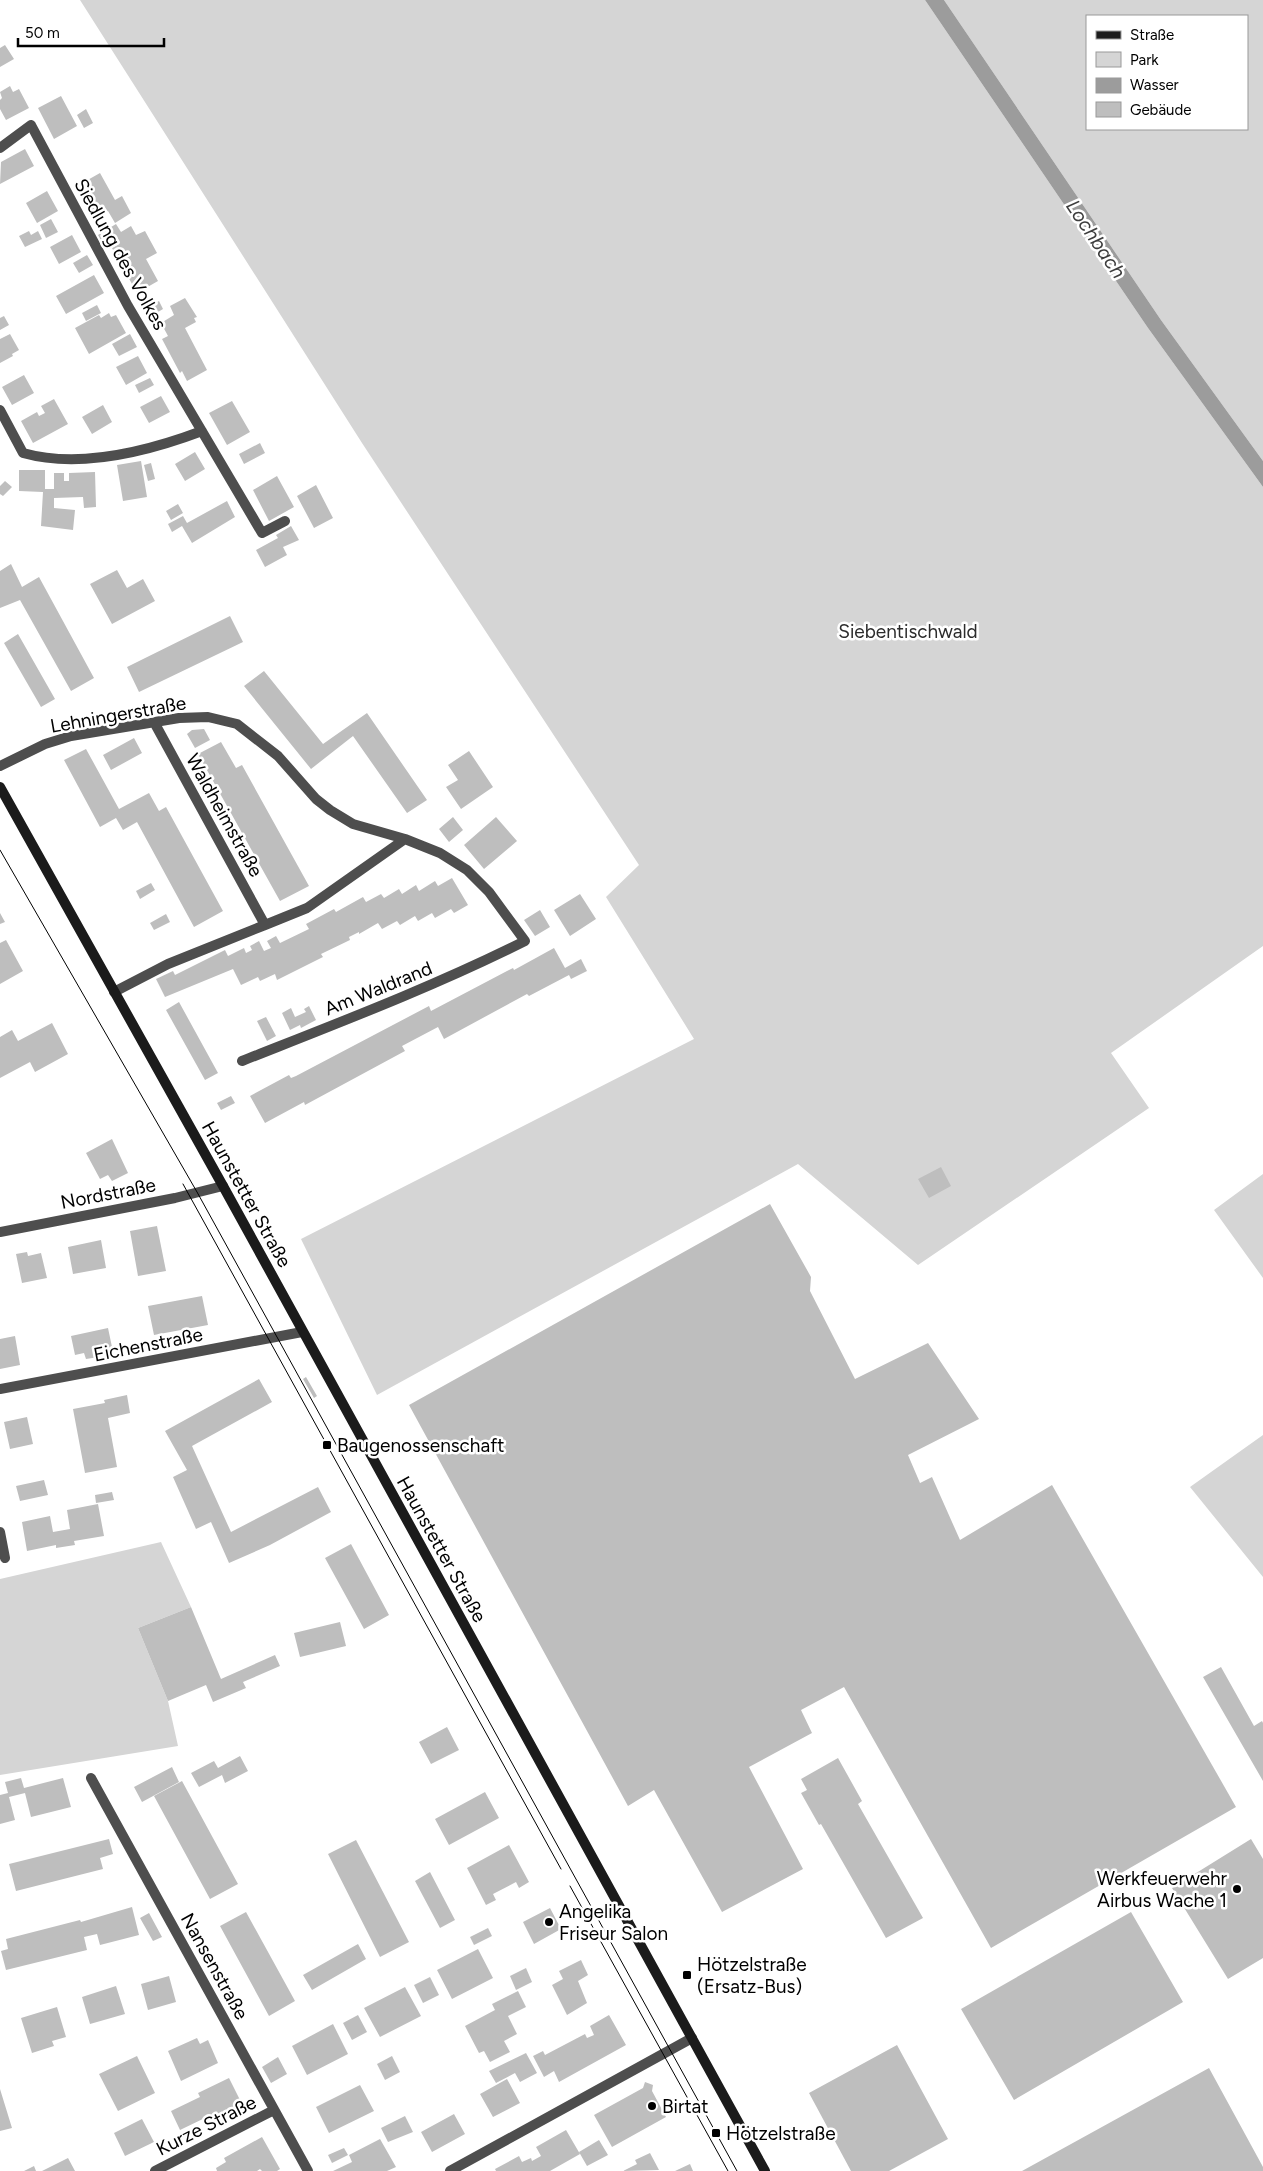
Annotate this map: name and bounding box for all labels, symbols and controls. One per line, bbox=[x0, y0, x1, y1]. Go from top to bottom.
scale bar bbox=[18, 15, 164, 47]
legend bbox=[1086, 15, 1248, 130]
text: 50 m bbox=[25, 24, 60, 42]
text: Straße bbox=[1130, 26, 1174, 44]
text: Park bbox=[1130, 51, 1159, 69]
text: Wasser bbox=[1130, 76, 1179, 94]
text: Gebäude bbox=[1130, 101, 1191, 119]
street label: Siedlung des Volkes bbox=[69, 174, 172, 334]
water label: Lochbach bbox=[1061, 195, 1131, 283]
park label: Siebentischwald bbox=[838, 620, 978, 643]
street label: Lehningerstraße bbox=[48, 691, 188, 738]
street label: Waldheimstraße bbox=[181, 750, 268, 881]
street label: Am Waldrand bbox=[321, 956, 435, 1020]
street label: Haunstetter Straße bbox=[197, 1117, 296, 1271]
street label: Nordstraße bbox=[59, 1173, 158, 1214]
street label: Eichenstraße bbox=[92, 1323, 205, 1366]
place label: Baugenossenschaft bbox=[337, 1434, 504, 1457]
marker: Baugenossenschaft bbox=[321, 1439, 333, 1451]
street label: Haunstetter Straße bbox=[392, 1472, 491, 1626]
place label: Werkfeuerwehr Airbus Wache 1 bbox=[1097, 1867, 1228, 1912]
marker: Werkfeuerwehr Airbus Wache 1 bbox=[1231, 1883, 1243, 1895]
place label: Angelika Friseur Salon bbox=[559, 1900, 668, 1945]
street label: Nansenstraße bbox=[176, 1909, 253, 2023]
marker: Angelika Friseur Salon bbox=[543, 1916, 555, 1928]
place label: Hötzelstraße (Ersatz-Bus) bbox=[697, 1953, 807, 1998]
marker: Hötzelstraße (Ersatz-Bus) bbox=[681, 1969, 693, 1981]
street label: Kurze Straße bbox=[152, 2090, 260, 2160]
place label: Birtat bbox=[662, 2095, 708, 2118]
marker: Birtat bbox=[646, 2100, 658, 2112]
place label: Hötzelstraße bbox=[726, 2122, 836, 2145]
marker: Hötzelstraße bbox=[710, 2127, 722, 2139]

